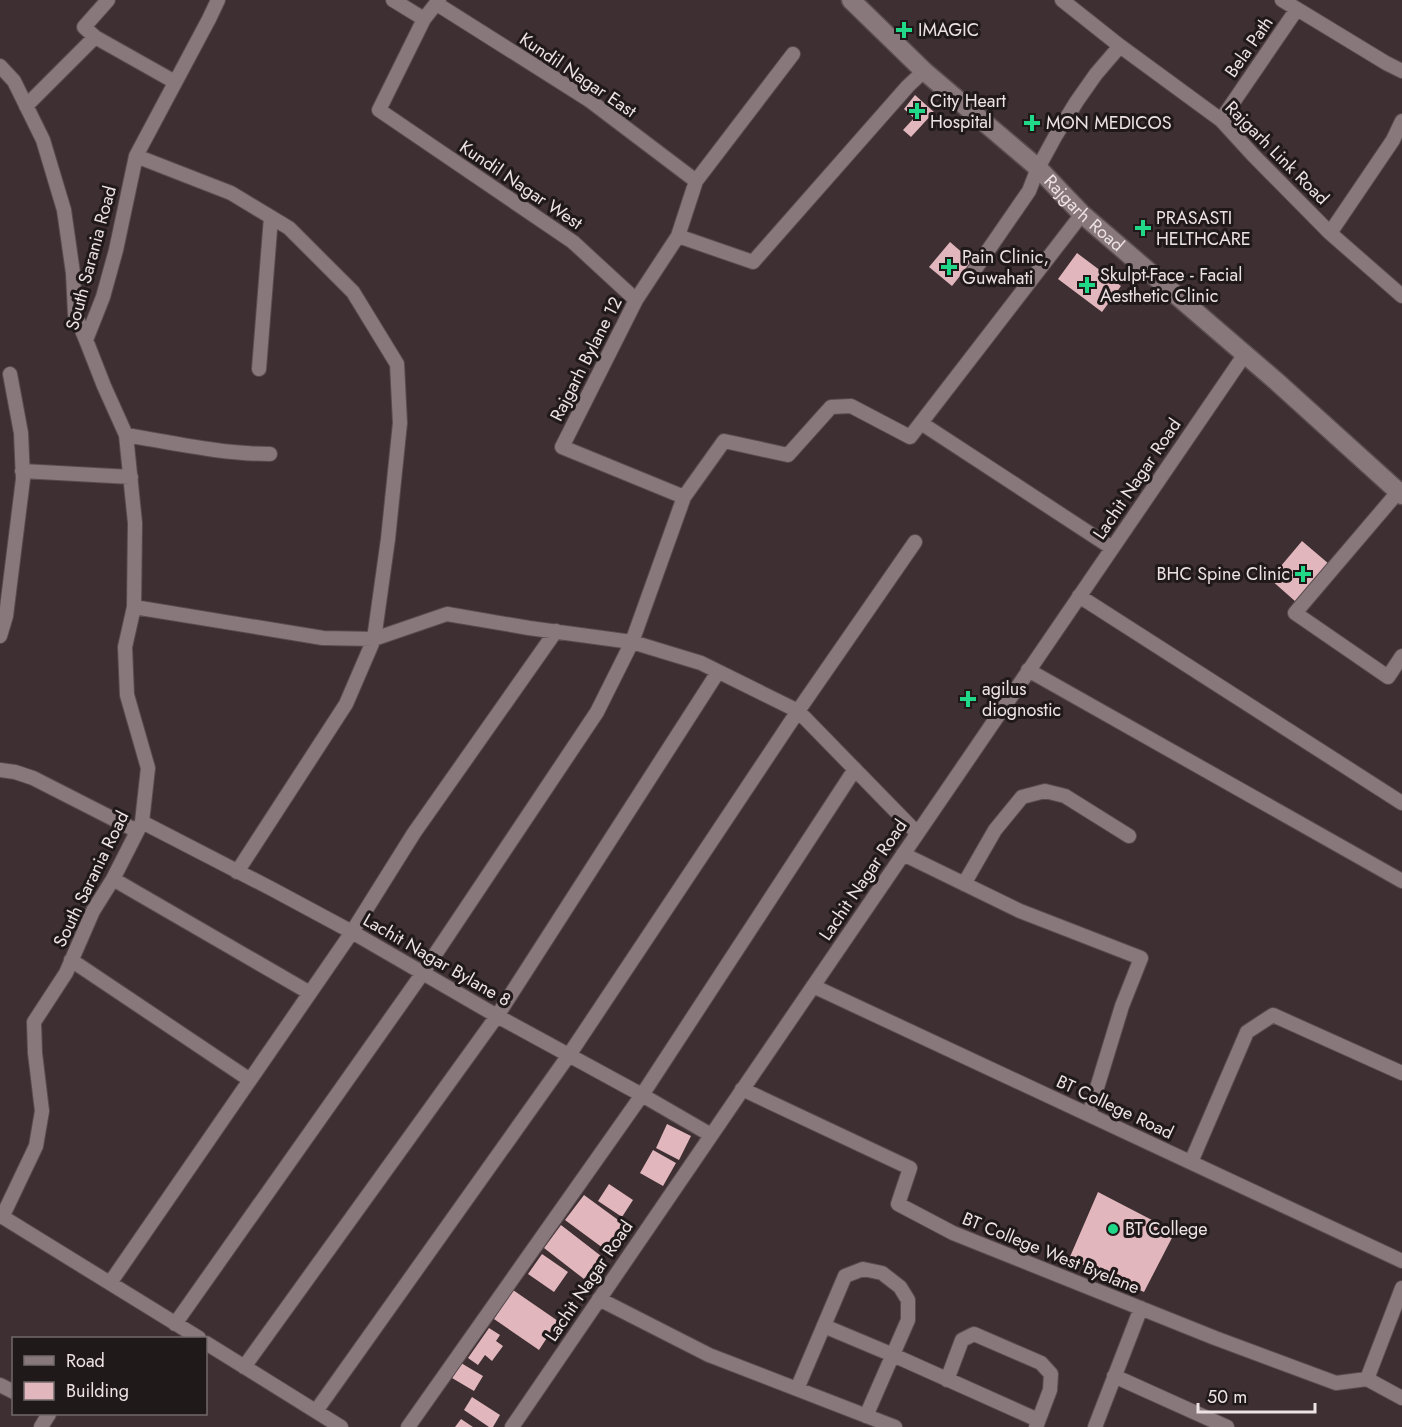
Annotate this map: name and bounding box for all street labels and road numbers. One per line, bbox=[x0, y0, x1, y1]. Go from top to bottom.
street label: Bela Path bbox=[1218, 11, 1280, 83]
street label: Kundil Nagar East bbox=[514, 26, 642, 124]
street label: Rajgarh Link Road bbox=[1219, 95, 1335, 211]
street label: Kundil Nagar West bbox=[454, 134, 588, 236]
street label: Rajgarh Road bbox=[1038, 169, 1130, 258]
street label: South Sarania Road bbox=[59, 183, 123, 333]
street label: Rajgarh Bylane 12 bbox=[543, 292, 629, 426]
street label: Lachit Nagar Road bbox=[1087, 413, 1187, 545]
street label: South Sarania Road bbox=[47, 806, 135, 952]
street label: Lachit Nagar Road bbox=[813, 814, 913, 946]
street label: Lachit Nagar Bylane 8 bbox=[358, 907, 516, 1013]
street label: BT College Road bbox=[1052, 1068, 1178, 1146]
street label: BT College West Byelane bbox=[958, 1206, 1144, 1300]
street label: Lachit Nagar Road bbox=[539, 1215, 639, 1347]

